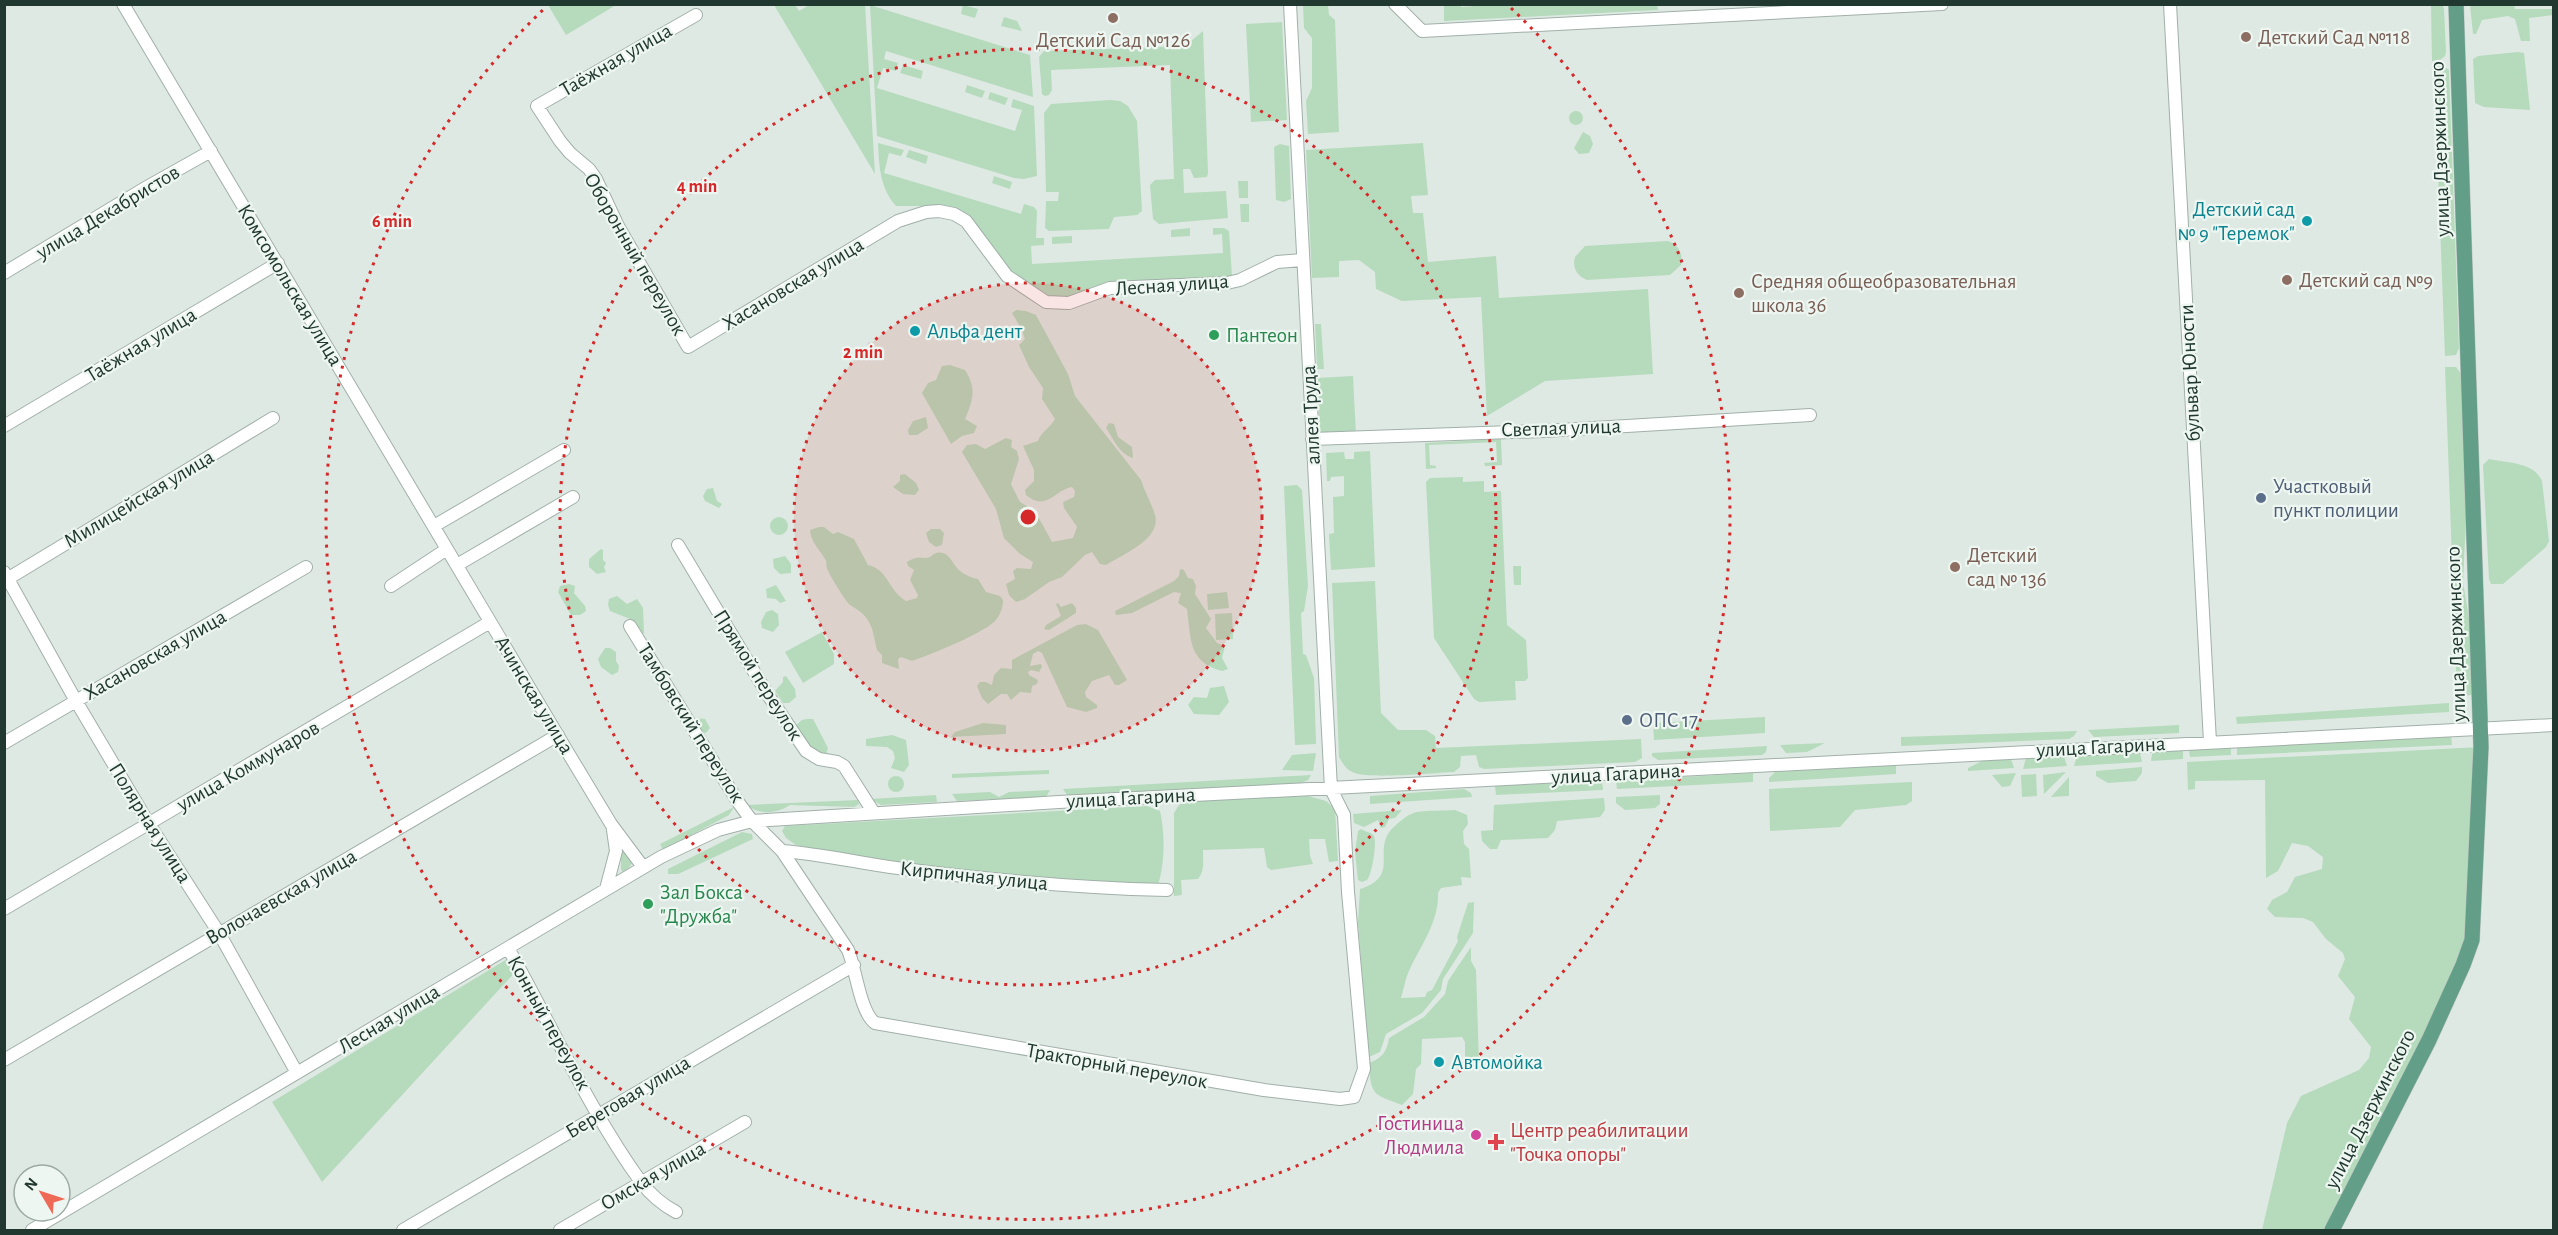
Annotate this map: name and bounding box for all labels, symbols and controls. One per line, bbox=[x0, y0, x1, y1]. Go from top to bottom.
marker: Детский Сад №126 bbox=[1106, 11, 1120, 25]
street label: Таёжная улица bbox=[557, 19, 676, 100]
place label: Детский Сад №118 bbox=[2258, 27, 2410, 48]
place label: Детский Сад №126 bbox=[1036, 30, 1190, 51]
marker: Детский Сад №118 bbox=[2239, 30, 2253, 44]
street label: улица Дзержинского bbox=[2426, 61, 2454, 238]
street label: улица Декабристов bbox=[32, 161, 183, 263]
street label: Оборонный переулок bbox=[580, 169, 690, 339]
text: 4 min bbox=[677, 178, 717, 196]
place label: Детский сад № 9 "Теремок" bbox=[2177, 199, 2295, 244]
street label: Комсомольская улица bbox=[233, 200, 347, 370]
text: 6 min bbox=[372, 213, 412, 231]
marker: Детский сад № 9 "Теремок" bbox=[2300, 214, 2314, 228]
street label: Хасановская улица bbox=[719, 233, 868, 334]
place label: Детский сад №9 bbox=[2299, 270, 2433, 291]
street label: Лесная улица bbox=[1114, 271, 1230, 299]
place label: Средняя общеобразовательная школа 36 bbox=[1751, 271, 2017, 316]
marker: Детский сад №9 bbox=[2280, 273, 2294, 287]
marker: Средняя общеобразовательная школа 36 bbox=[1732, 286, 1746, 300]
street label: Таёжная улица bbox=[82, 304, 200, 386]
street label: бульвар Юности bbox=[2176, 304, 2204, 442]
place label: Альфа дент bbox=[927, 321, 1023, 342]
marker: Альфа дент bbox=[908, 324, 922, 338]
place label: Пантеон bbox=[1226, 325, 1298, 346]
marker: Пантеон bbox=[1207, 328, 1221, 342]
text: 2 min bbox=[843, 344, 883, 362]
street label: аллея Труда bbox=[1298, 364, 1324, 465]
street label: Светлая улица bbox=[1501, 415, 1622, 441]
street label: Милицейская улица bbox=[60, 446, 218, 552]
place label: Участковый пункт полиции bbox=[2273, 476, 2399, 521]
marker: Участковый пункт полиции bbox=[2254, 491, 2268, 505]
centre of rings bbox=[1018, 507, 1038, 527]
place label: Детский сад № 136 bbox=[1967, 545, 2047, 590]
street label: улица Дзержинского bbox=[2442, 546, 2470, 723]
marker: Детский сад № 136 bbox=[1948, 560, 1962, 574]
street label: Хасановская улица bbox=[80, 606, 230, 704]
street label: Прямой переулок bbox=[709, 606, 807, 744]
street label: Ачинская улица bbox=[491, 632, 578, 758]
street label: Тамбовский переулок bbox=[634, 640, 749, 806]
place label: ОПС 17 bbox=[1639, 710, 1698, 731]
marker: ОПС 17 bbox=[1620, 713, 1634, 727]
street label: улица Коммунаров bbox=[172, 717, 323, 816]
street label: улица Гагарина bbox=[2035, 733, 2166, 761]
street label: Полярная улица bbox=[105, 759, 195, 887]
street label: улица Гагарина bbox=[1550, 760, 1681, 788]
street label: улица Гагарина bbox=[1065, 784, 1196, 812]
street label: Волочаевская улица bbox=[202, 845, 360, 949]
street label: Кирпичная улица bbox=[899, 858, 1050, 894]
place label: Зал Бокса "Дружба" bbox=[660, 882, 743, 927]
marker: Зал Бокса "Дружба" bbox=[641, 897, 655, 911]
street label: Конный переулок bbox=[503, 952, 595, 1094]
street label: Лесная улица bbox=[335, 980, 444, 1057]
street label: улица Дзержинского bbox=[2320, 1026, 2419, 1193]
street label: Тракторный переулок bbox=[1025, 1040, 1209, 1092]
street label: Береговая улица bbox=[562, 1051, 694, 1142]
place label: Автомойка bbox=[1451, 1052, 1543, 1073]
marker: Автомойка bbox=[1432, 1055, 1446, 1069]
place label: Гостиница Людмила bbox=[1377, 1113, 1464, 1158]
place label: Центр реабилитации "Точка опоры" bbox=[1510, 1120, 1689, 1165]
marker: Гостиница Людмила bbox=[1469, 1128, 1483, 1142]
marker: Центр реабилитации "Точка опоры" bbox=[1487, 1133, 1505, 1151]
street label: Омская улица bbox=[597, 1137, 709, 1214]
north arrow bbox=[12, 1163, 72, 1223]
text: N bbox=[21, 1175, 41, 1194]

